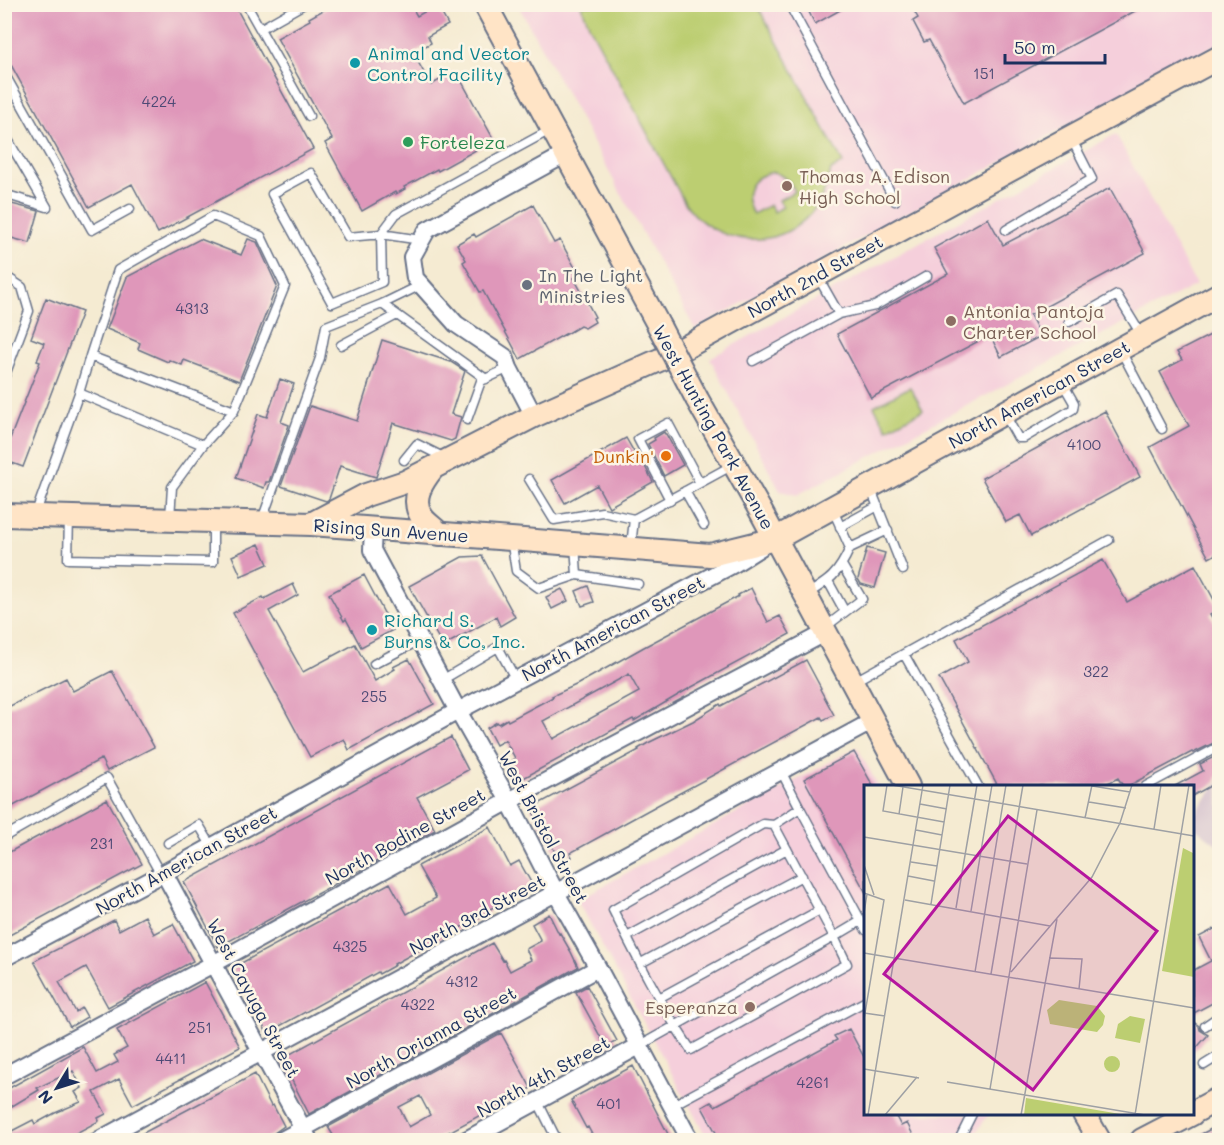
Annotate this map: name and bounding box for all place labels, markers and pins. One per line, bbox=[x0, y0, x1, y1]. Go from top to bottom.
place label: Animal and Vector Control Facility bbox=[367, 41, 530, 86]
marker: Animal and Vector Control Facility bbox=[348, 56, 362, 70]
place label: Forteleza bbox=[420, 130, 506, 154]
marker: Forteleza bbox=[401, 135, 415, 149]
place label: Thomas A. Edison High School bbox=[799, 164, 950, 209]
marker: Thomas A. Edison High School bbox=[780, 179, 794, 193]
place label: In The Light Ministries bbox=[539, 263, 643, 308]
marker: In The Light Ministries bbox=[520, 278, 534, 292]
place label: Antonia Pantoja Charter School bbox=[963, 299, 1105, 344]
marker: Antonia Pantoja Charter School bbox=[944, 314, 958, 328]
place label: Dunkin' bbox=[593, 444, 654, 468]
marker: Dunkin' bbox=[659, 449, 673, 463]
place label: Richard S. Burns & Co, Inc. bbox=[384, 608, 526, 653]
marker: Richard S. Burns & Co, Inc. bbox=[365, 623, 379, 637]
place label: Esperanza bbox=[645, 995, 738, 1019]
marker: Esperanza bbox=[743, 1000, 757, 1014]

